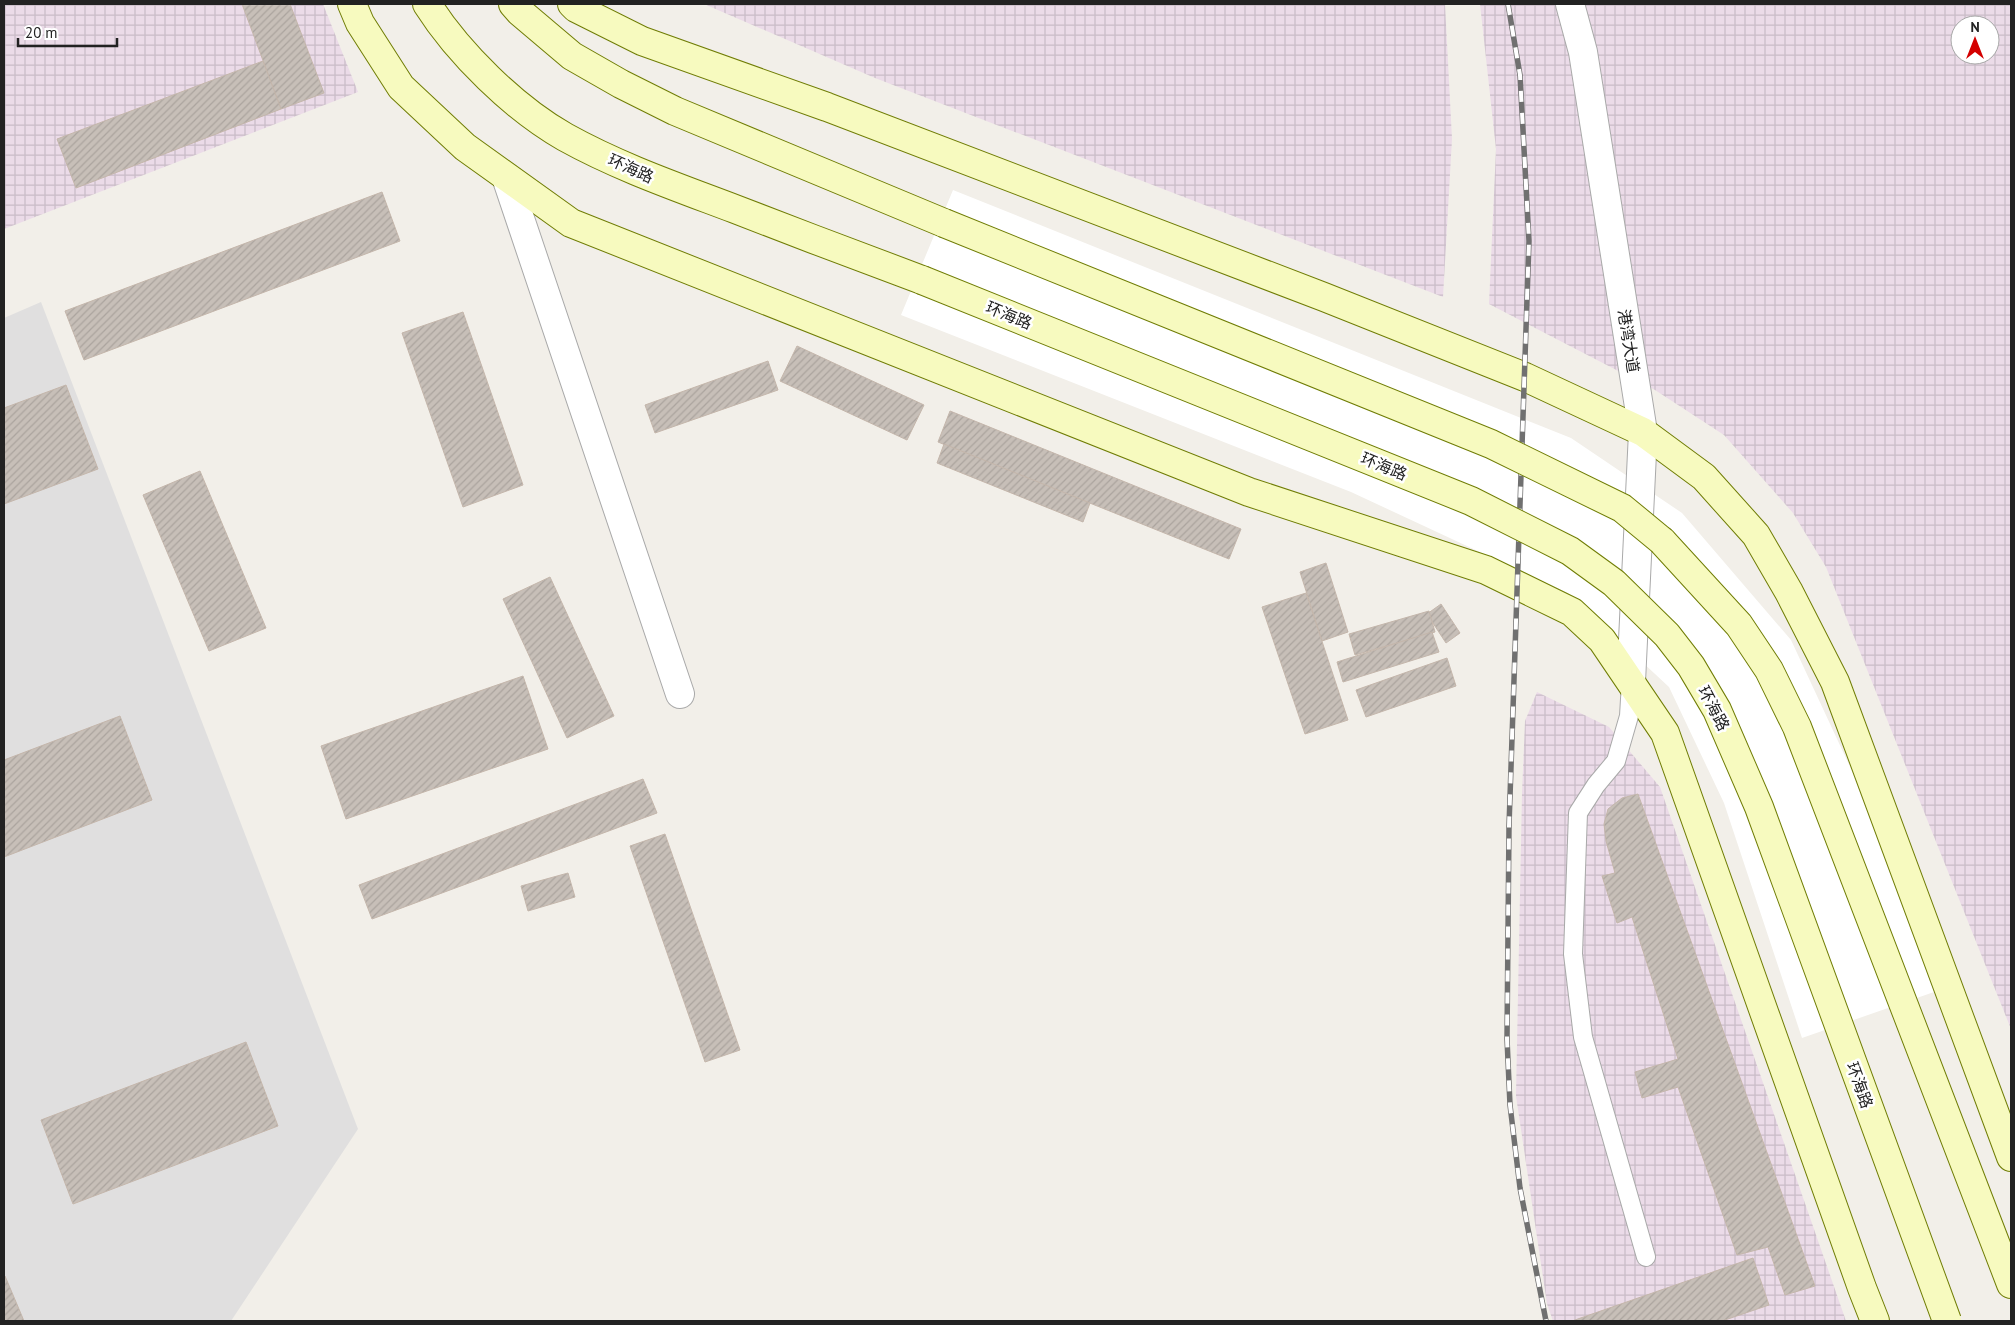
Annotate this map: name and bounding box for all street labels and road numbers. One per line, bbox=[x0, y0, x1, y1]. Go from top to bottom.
street label: 环海路 bbox=[605, 149, 657, 187]
street label: 环海路 bbox=[983, 297, 1035, 333]
street label: 港湾大道 bbox=[1614, 308, 1644, 374]
street label: 环海路 bbox=[1358, 448, 1410, 484]
street label: 环海路 bbox=[1694, 682, 1734, 734]
street label: 环海路 bbox=[1842, 1059, 1878, 1111]

